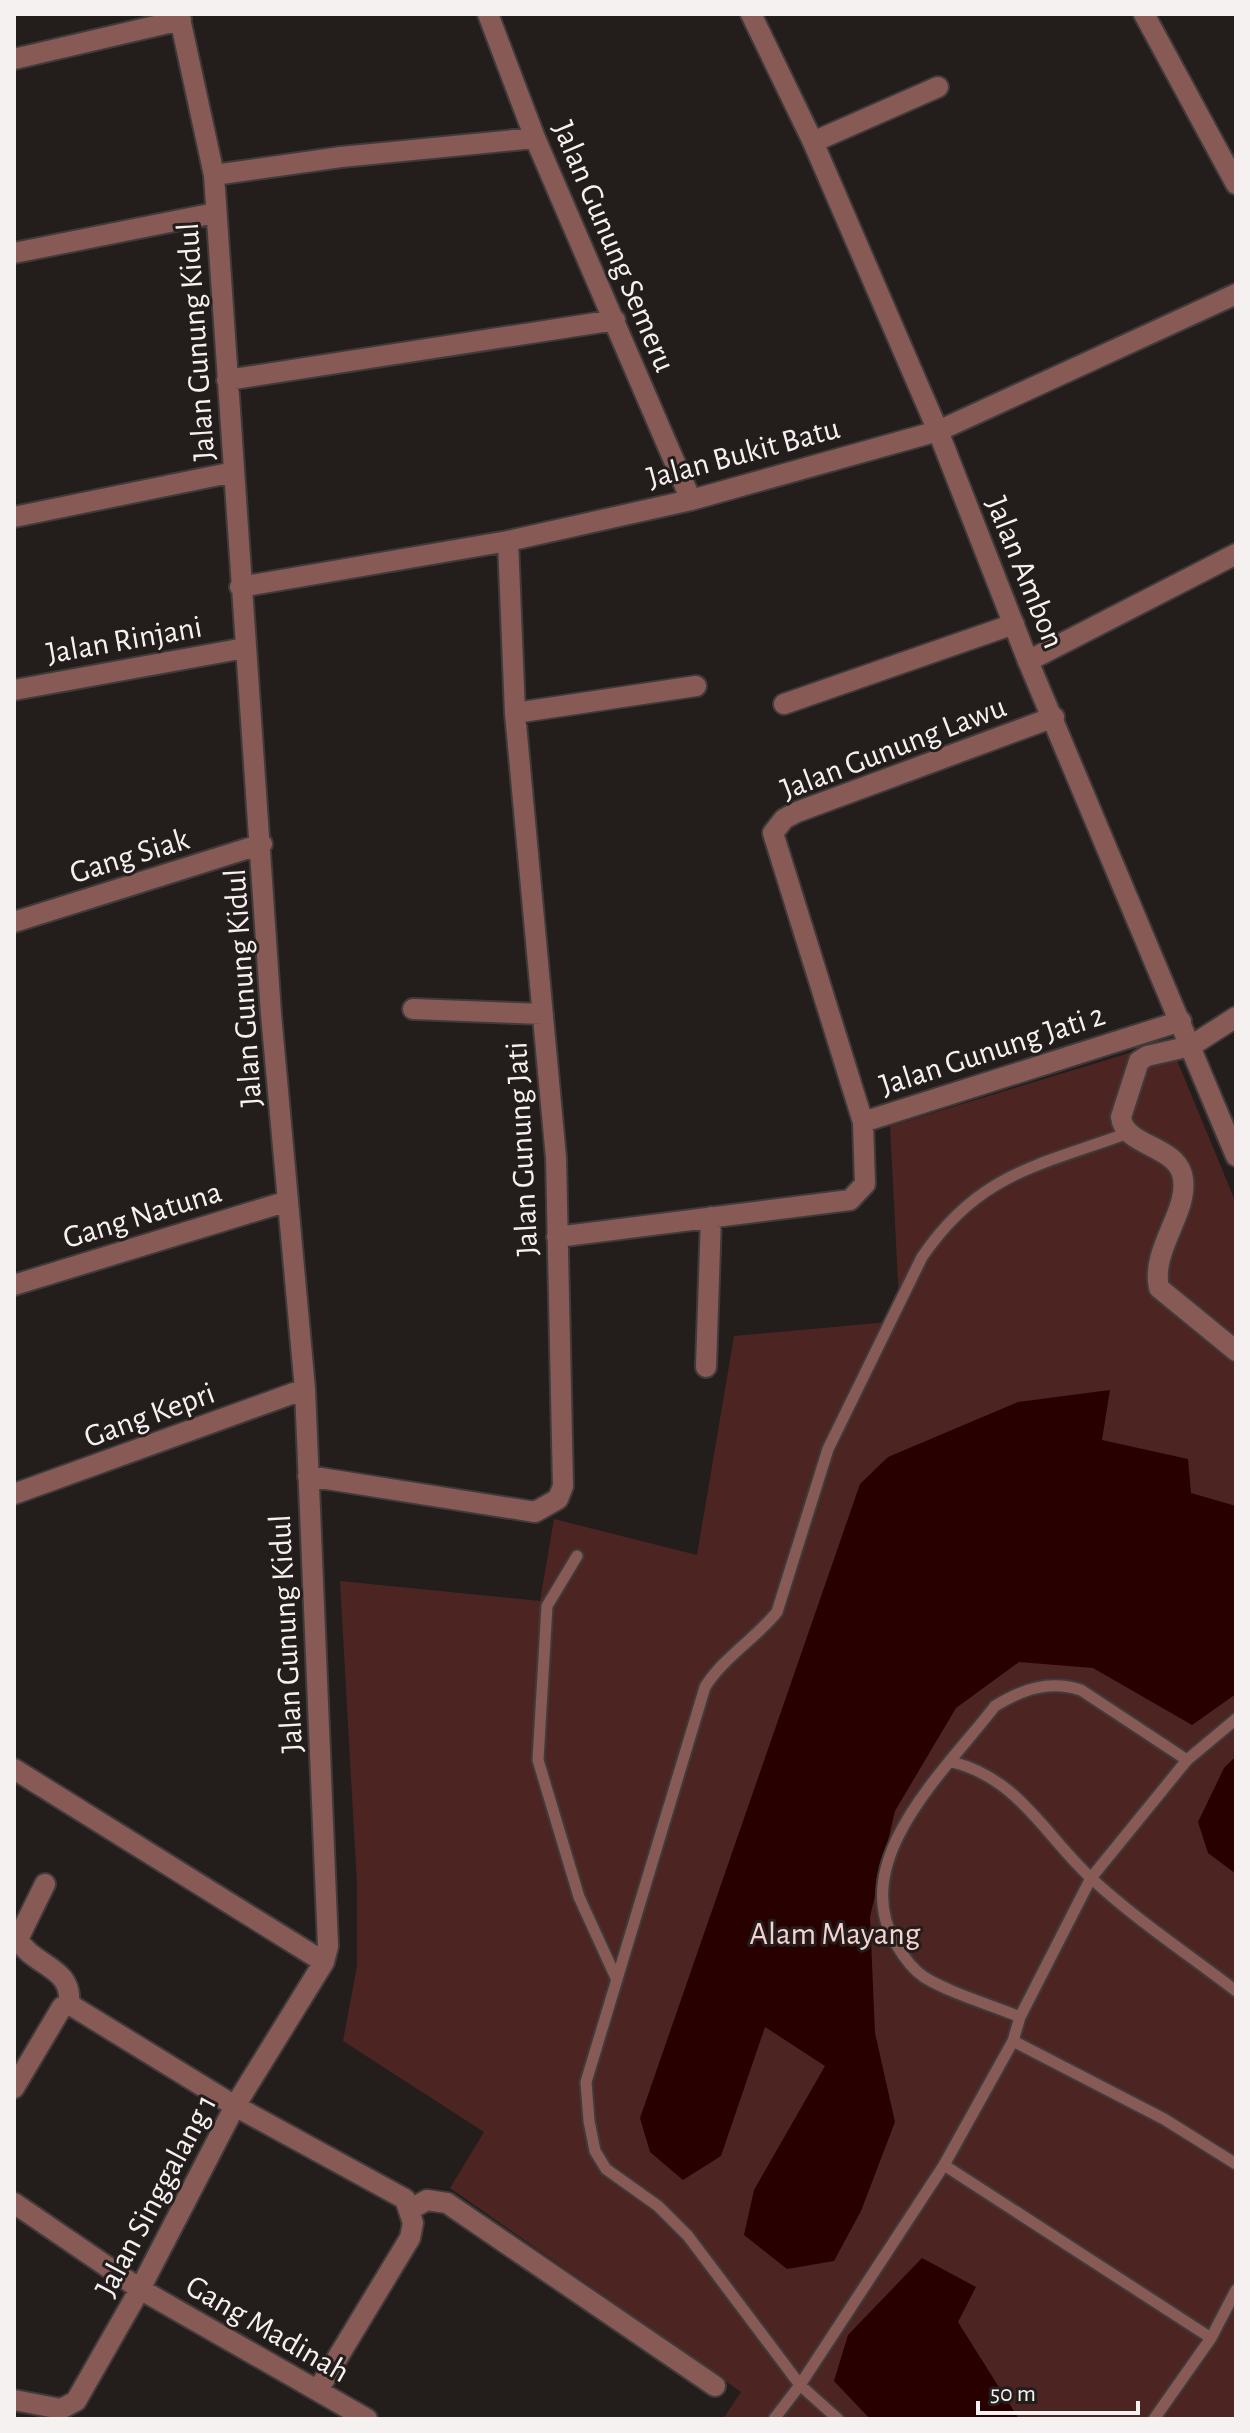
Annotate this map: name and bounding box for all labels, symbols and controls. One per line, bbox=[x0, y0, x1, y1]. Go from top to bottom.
street label: Jalan Gunung Semeru bbox=[547, 116, 681, 376]
street label: Jalan Gunung Kidul bbox=[172, 222, 220, 462]
street label: Jalan Bukit Batu bbox=[643, 412, 843, 494]
street label: Jalan Ambon bbox=[980, 492, 1070, 653]
street label: Jalan Rinjani bbox=[44, 611, 204, 669]
street label: Jalan Gunung Lawu bbox=[776, 690, 1010, 806]
street label: Gang Siak bbox=[66, 823, 193, 889]
street label: Jalan Gunung Kidul bbox=[219, 868, 267, 1108]
street label: Jalan Gunung Jati 2 bbox=[876, 998, 1109, 1101]
street label: Jalan Gunung Jati bbox=[500, 1041, 544, 1257]
street label: Gang Natuna bbox=[59, 1176, 225, 1254]
street label: Gang Kepri bbox=[80, 1377, 219, 1453]
street label: Jalan Gunung Kidul bbox=[264, 1514, 308, 1754]
park label: Alam Mayang bbox=[750, 1918, 921, 1950]
street label: Jalan Singgalang 1 bbox=[89, 2089, 223, 2302]
street label: Gang Madinah bbox=[180, 2269, 355, 2388]
scale bar bbox=[978, 2365, 1138, 2415]
text: 50 m bbox=[990, 2382, 1036, 2406]

